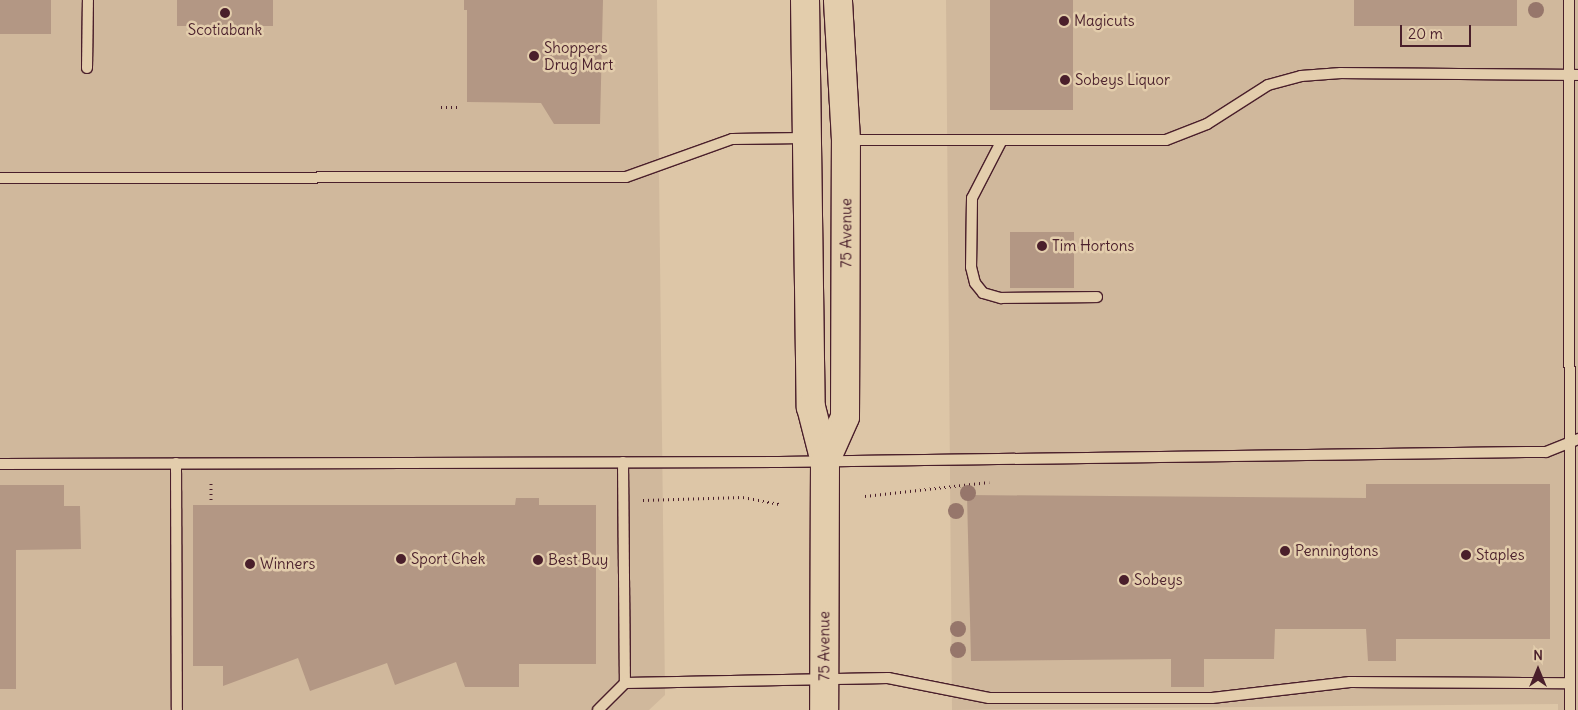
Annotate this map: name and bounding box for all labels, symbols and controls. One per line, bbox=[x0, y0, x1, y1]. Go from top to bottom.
marker: Scotiabank bbox=[219, 7, 231, 19]
place label: Magicuts bbox=[1074, 12, 1135, 30]
marker: Magicuts bbox=[1058, 15, 1070, 27]
scale bar bbox=[1403, 15, 1474, 47]
place label: Scotiabank bbox=[188, 21, 262, 39]
text: 20 m bbox=[1408, 24, 1443, 43]
place label: Shoppers Drug Mart bbox=[544, 38, 613, 73]
marker: Shoppers Drug Mart bbox=[528, 50, 540, 62]
place label: Sobeys Liquor bbox=[1075, 71, 1170, 89]
marker: Sobeys Liquor bbox=[1059, 74, 1071, 86]
street label: 75 Avenue bbox=[837, 198, 855, 268]
place label: Tim Hortons bbox=[1052, 237, 1134, 255]
marker: Tim Hortons bbox=[1036, 240, 1048, 252]
place label: Penningtons bbox=[1295, 542, 1378, 560]
marker: Penningtons bbox=[1279, 545, 1291, 557]
place label: Staples bbox=[1476, 546, 1525, 564]
marker: Staples bbox=[1460, 549, 1472, 561]
place label: Sport Chek bbox=[411, 550, 485, 568]
place label: Best Buy bbox=[548, 551, 608, 569]
marker: Sport Chek bbox=[395, 553, 407, 565]
marker: Best Buy bbox=[532, 554, 544, 566]
place label: Winners bbox=[260, 555, 315, 573]
marker: Winners bbox=[244, 558, 256, 570]
place label: Sobeys bbox=[1134, 571, 1182, 589]
marker: Sobeys bbox=[1118, 574, 1130, 586]
street label: 75 Avenue bbox=[815, 611, 833, 681]
north arrow bbox=[1513, 645, 1563, 695]
text: N bbox=[1533, 646, 1543, 664]

